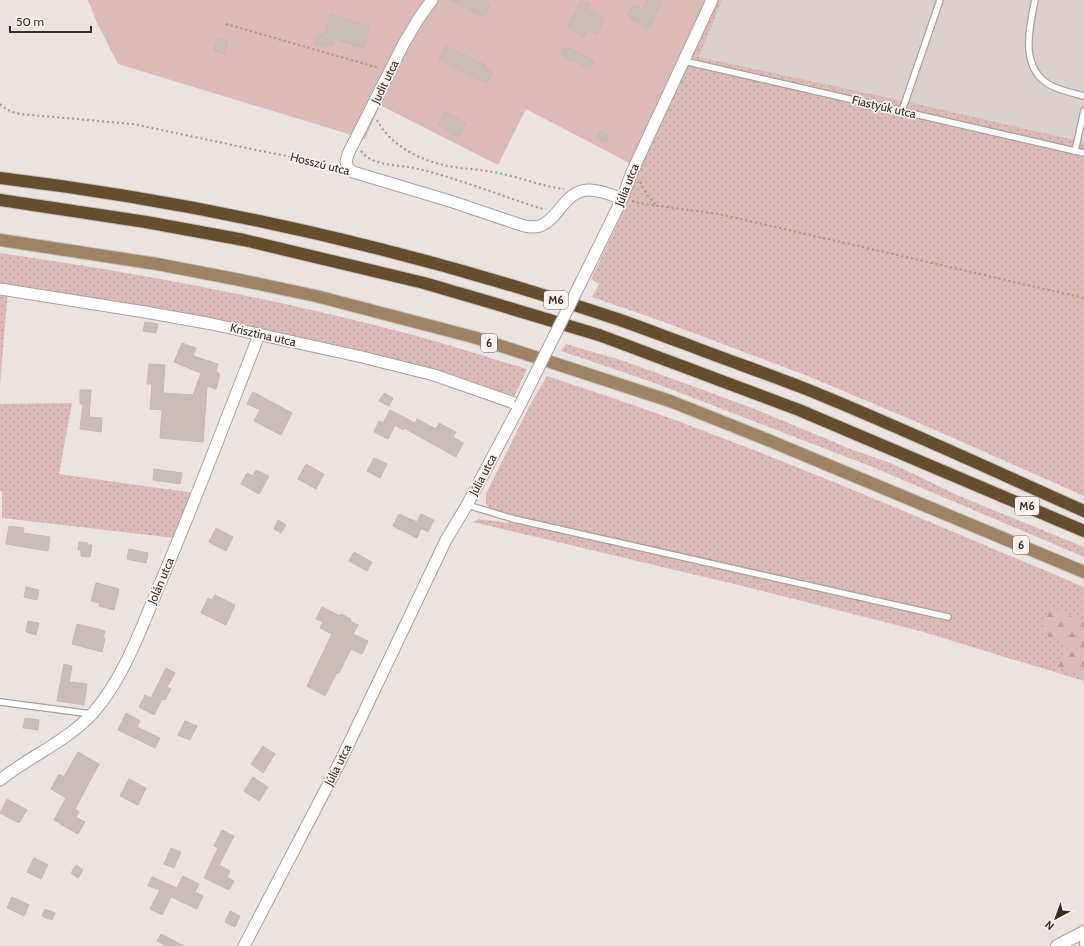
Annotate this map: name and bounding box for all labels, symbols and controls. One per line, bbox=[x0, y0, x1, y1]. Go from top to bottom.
scale bar bbox=[10, 8, 91, 34]
text: 50 m bbox=[16, 14, 44, 29]
street label: Judit utca bbox=[367, 57, 402, 107]
street label: Fiastyúk utca bbox=[851, 92, 918, 121]
street label: Hosszú utca bbox=[289, 149, 352, 178]
street label: Júlia utca bbox=[611, 161, 642, 209]
road number: M6 bbox=[544, 291, 568, 309]
street label: Krisztina utca bbox=[229, 320, 298, 349]
road number: 6 bbox=[481, 334, 497, 352]
street label: Júlia utca bbox=[465, 451, 500, 499]
road number: M6 bbox=[1015, 497, 1039, 515]
road number: 6 bbox=[1013, 536, 1029, 554]
street label: Jolán utca bbox=[144, 555, 177, 607]
street label: Júlia utca bbox=[320, 741, 354, 789]
north arrow bbox=[1036, 898, 1076, 938]
text: N bbox=[1042, 918, 1057, 933]

